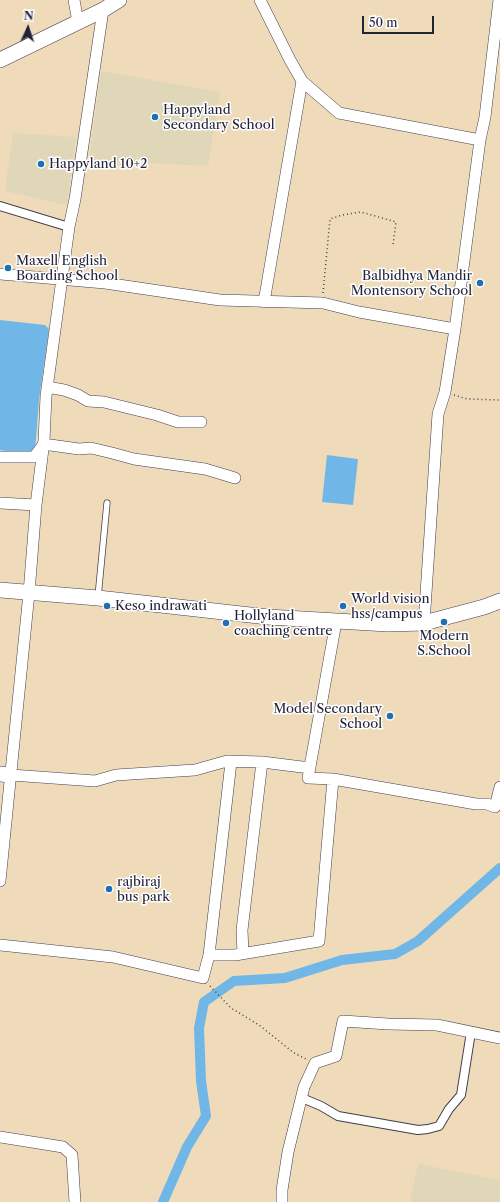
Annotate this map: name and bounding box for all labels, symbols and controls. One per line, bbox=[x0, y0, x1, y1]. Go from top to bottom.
north arrow bbox=[8, 8, 48, 48]
scale bar bbox=[364, 8, 436, 34]
text: N bbox=[23, 9, 34, 23]
text: 50 m bbox=[369, 15, 398, 30]
place label: Happyland Secondary School bbox=[163, 102, 275, 133]
marker: Happyland Secondary School bbox=[150, 112, 160, 122]
place label: Happyland 10+2 bbox=[49, 156, 148, 172]
marker: Happyland 10+2 bbox=[36, 159, 46, 169]
place label: Maxell English Boarding School bbox=[16, 253, 118, 284]
marker: Maxell English Boarding School bbox=[3, 263, 13, 273]
place label: Balbidhya Mandir Montensory School bbox=[351, 268, 472, 299]
marker: Balbidhya Mandir Montensory School bbox=[475, 278, 485, 288]
place label: World vision hss/campus bbox=[351, 591, 430, 622]
place label: Keso indrawati bbox=[115, 598, 207, 614]
marker: Keso indrawati bbox=[102, 601, 112, 611]
marker: World vision hss/campus bbox=[338, 601, 348, 611]
place label: Hollyland coaching centre bbox=[234, 608, 332, 639]
marker: Modern S.School bbox=[439, 617, 449, 627]
marker: Hollyland coaching centre bbox=[221, 618, 231, 628]
place label: Modern S.School bbox=[417, 628, 471, 659]
place label: Model Secondary School bbox=[273, 701, 382, 732]
marker: Model Secondary School bbox=[385, 711, 395, 721]
place label: rajbiraj bus park bbox=[117, 874, 170, 905]
marker: rajbiraj bus park bbox=[104, 884, 114, 894]

